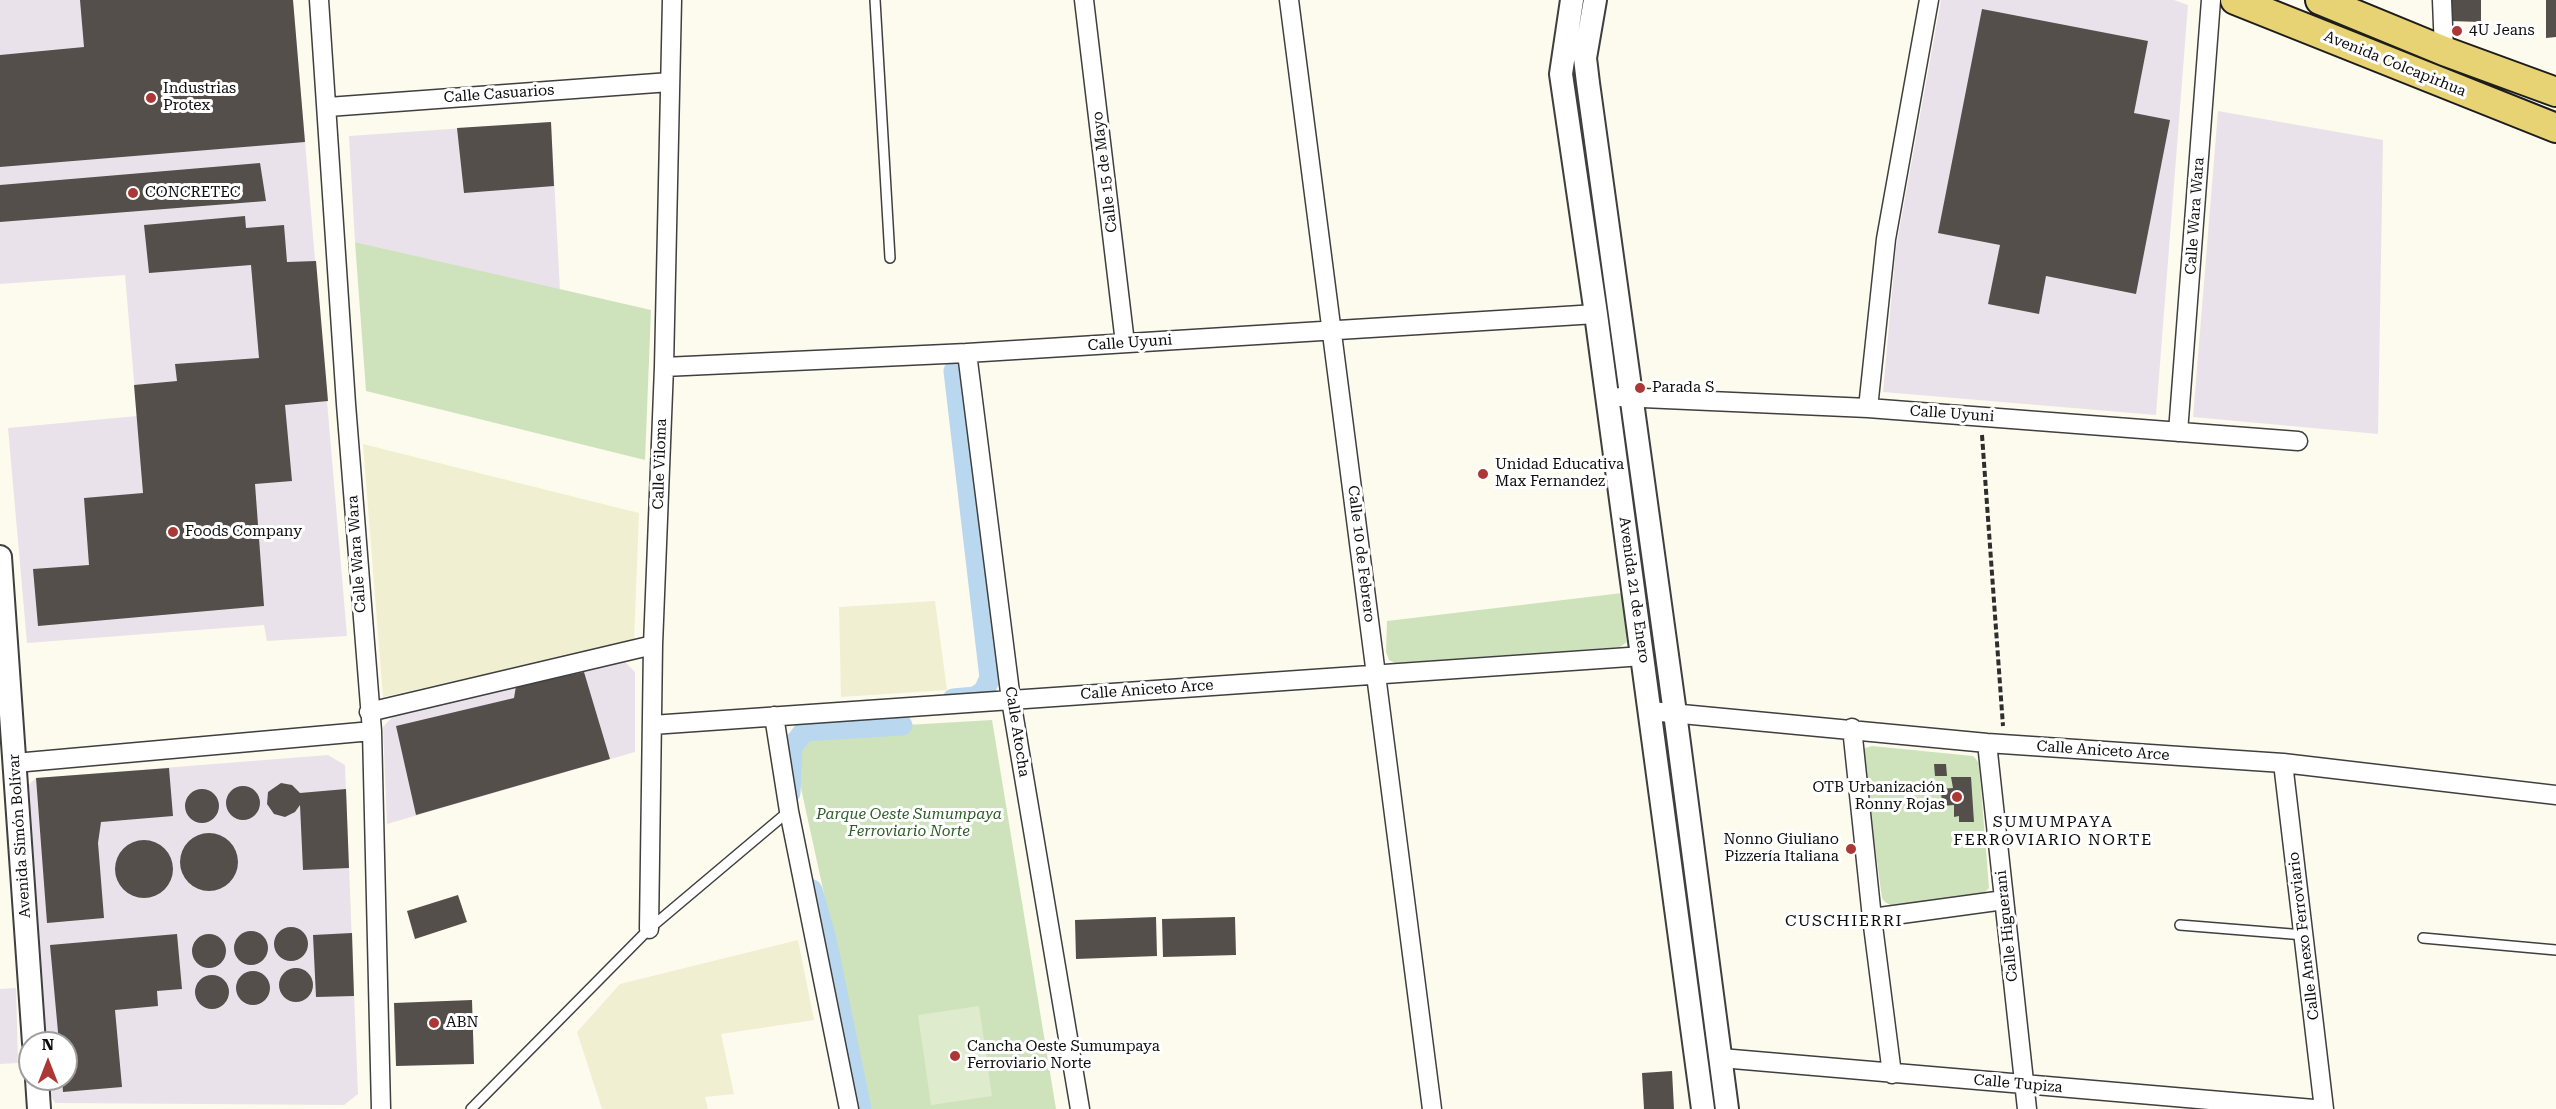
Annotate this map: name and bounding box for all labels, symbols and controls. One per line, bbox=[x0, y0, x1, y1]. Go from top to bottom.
place label: 4U Jeans bbox=[2469, 22, 2535, 40]
marker: 4U Jeans bbox=[2450, 24, 2464, 38]
street label: Avenida Colcapirhua bbox=[2321, 27, 2469, 101]
place label: Industrias Protex bbox=[163, 80, 236, 115]
street label: Calle Casuarios bbox=[443, 81, 555, 107]
marker: Industrias Protex bbox=[144, 91, 158, 105]
street label: Calle 15 de Mayo bbox=[1089, 110, 1121, 234]
street label: Calle Wara Wara bbox=[2182, 157, 2208, 275]
place label: CONCRETEC bbox=[145, 184, 241, 202]
marker: CONCRETEC bbox=[126, 186, 140, 200]
street label: Calle Uyuni bbox=[1087, 331, 1173, 355]
place label: Parada S bbox=[1652, 379, 1714, 397]
marker: Parada S bbox=[1633, 381, 1647, 395]
street label: Calle Uyuni bbox=[1909, 402, 1995, 426]
street label: Calle Viloma bbox=[649, 418, 671, 510]
place label: Unidad Educativa Max Fernandez bbox=[1495, 456, 1624, 491]
marker: Unidad Educativa Max Fernandez bbox=[1476, 467, 1490, 481]
street label: Calle 10 de Febrero bbox=[1344, 484, 1378, 624]
street label: Calle Wara Wara bbox=[344, 495, 370, 613]
street label: Avenida 21 de Enero bbox=[1615, 516, 1653, 664]
place label: Foods Company bbox=[185, 523, 302, 541]
marker: Foods Company bbox=[166, 525, 180, 539]
street label: Calle Aniceto Arce bbox=[1080, 676, 1214, 704]
street label: Calle Atocha bbox=[1001, 685, 1033, 779]
street label: Calle Aniceto Arce bbox=[2036, 737, 2170, 765]
street label: Avenida Simón Bolívar bbox=[5, 753, 35, 919]
place label: OTB Urbanización Ronny Rojas bbox=[1812, 779, 1945, 814]
marker: OTB Urbanización Ronny Rojas bbox=[1950, 790, 1964, 804]
park label: Parque Oeste Sumumpaya Ferroviario Norte bbox=[816, 806, 1002, 841]
district label: SUMUMPAYA FERROVIARIO NORTE bbox=[1953, 812, 2153, 850]
place label: Nonno Giuliano Pizzería Italiana bbox=[1723, 831, 1839, 866]
marker: Nonno Giuliano Pizzería Italiana bbox=[1844, 842, 1858, 856]
street label: Calle Anexo Ferroviario bbox=[2285, 851, 2323, 1021]
street label: Calle Higuerani bbox=[1992, 869, 2022, 983]
district label: CUSCHIERRI bbox=[1785, 911, 1903, 931]
place label: ABN bbox=[446, 1014, 479, 1032]
marker: ABN bbox=[427, 1016, 441, 1030]
north arrow bbox=[18, 1031, 78, 1091]
text: N bbox=[42, 1035, 54, 1054]
place label: Cancha Oeste Sumumpaya Ferroviario Norte bbox=[967, 1038, 1160, 1073]
marker: Cancha Oeste Sumumpaya Ferroviario Norte bbox=[948, 1049, 962, 1063]
street label: Calle Tupiza bbox=[1973, 1071, 2063, 1097]

